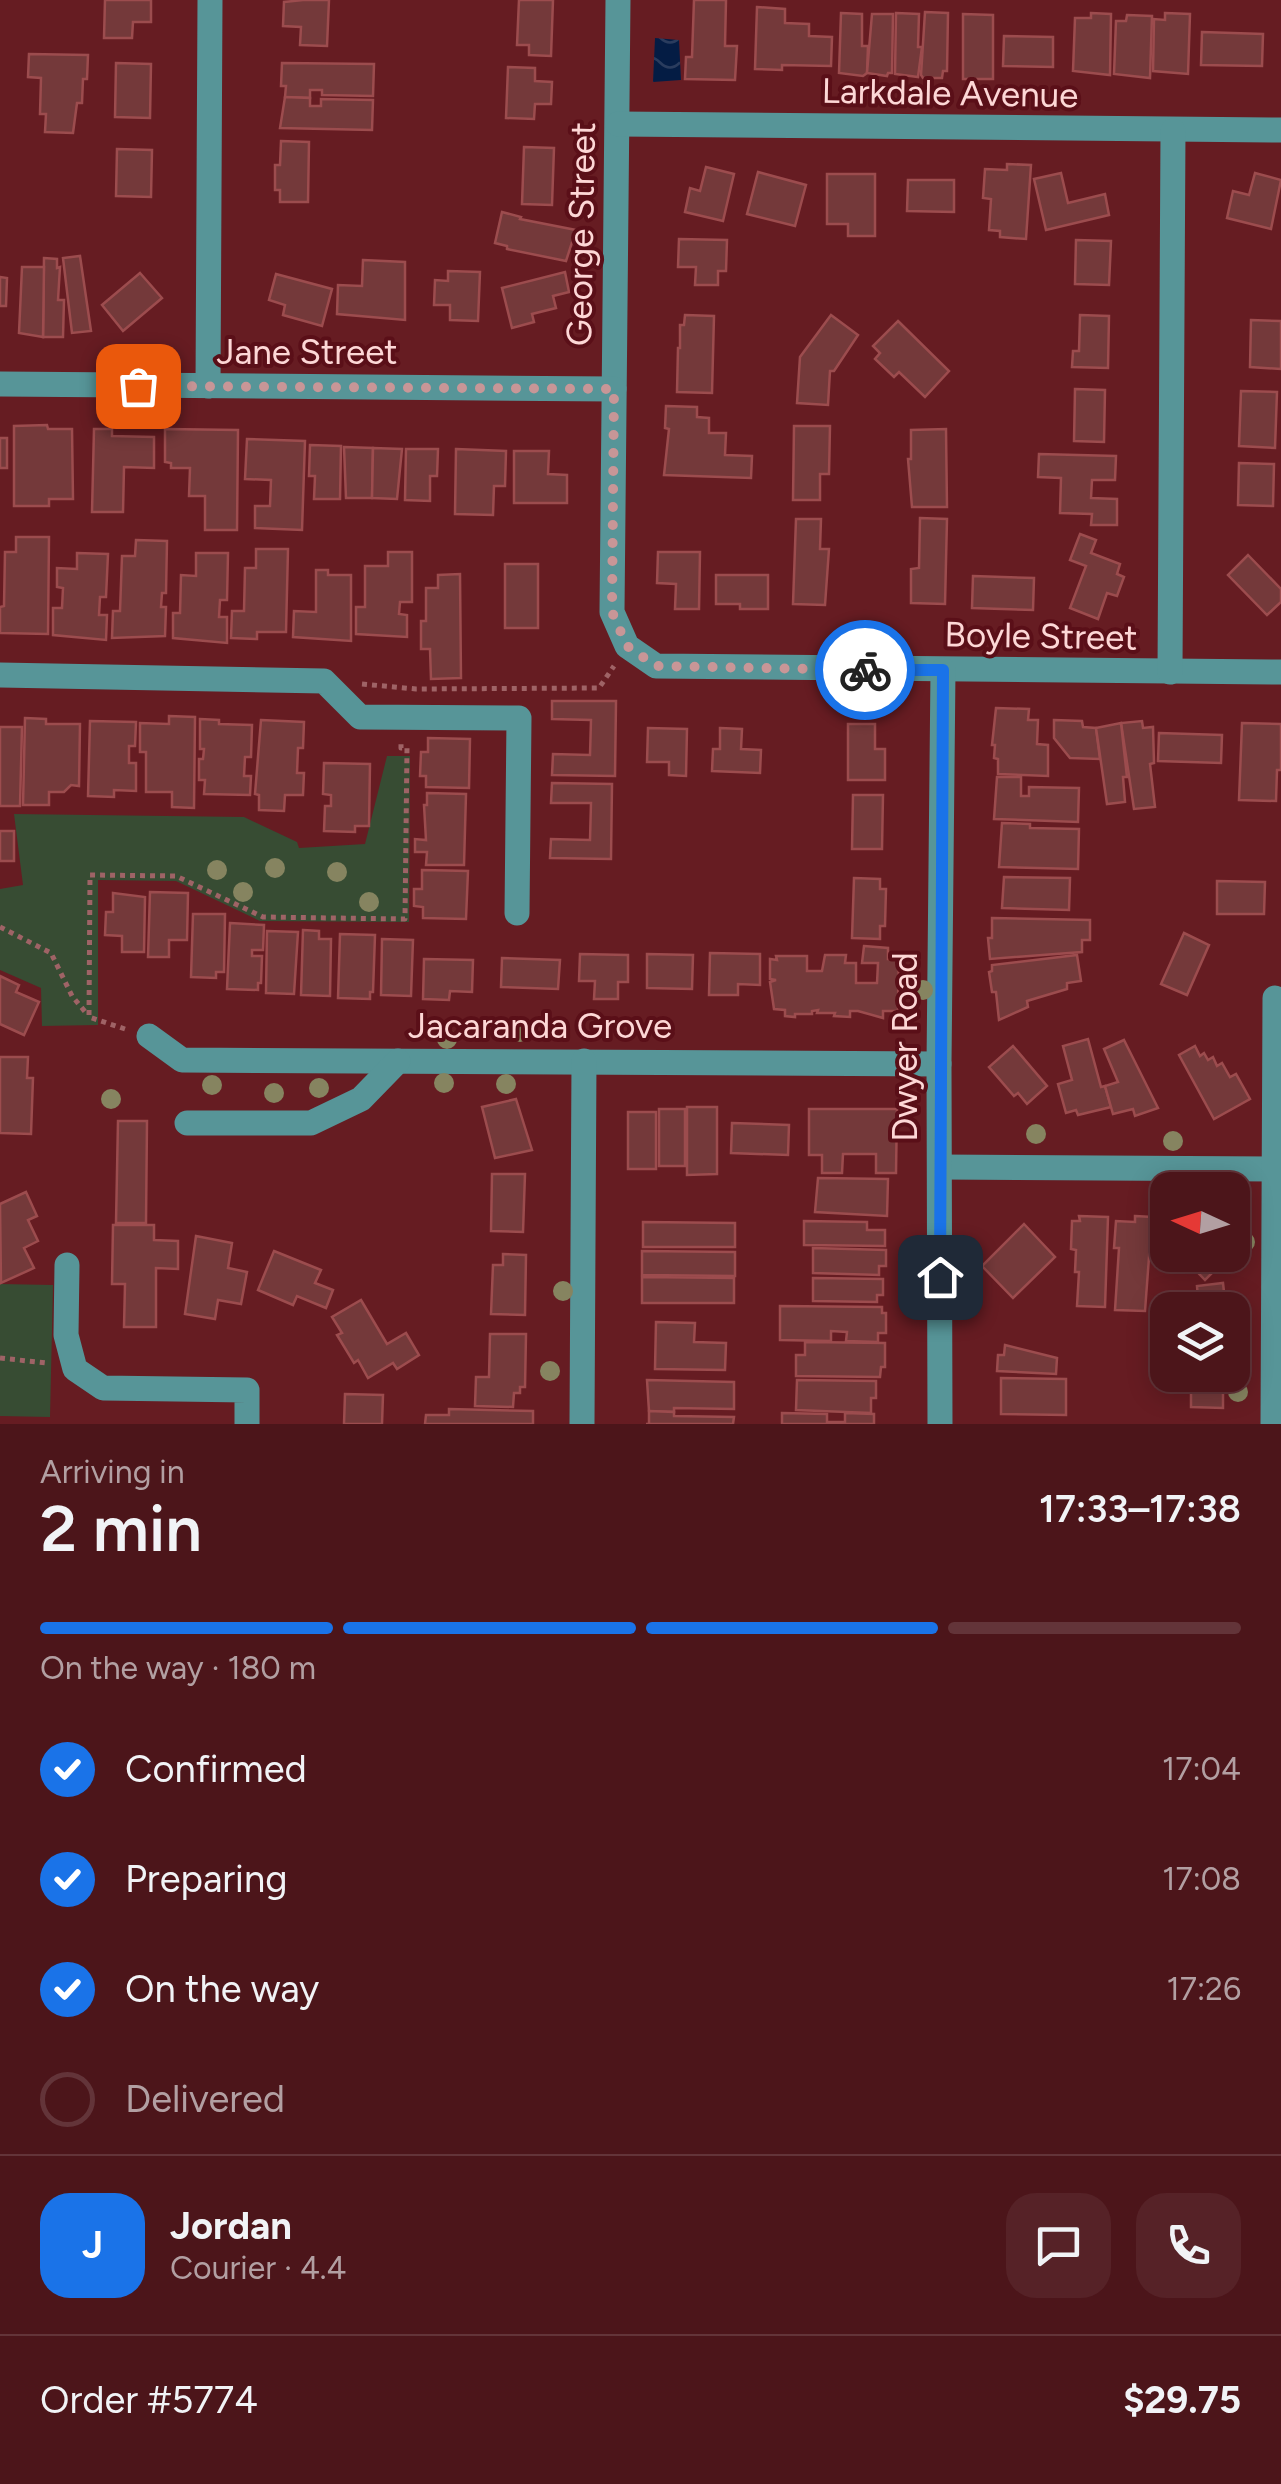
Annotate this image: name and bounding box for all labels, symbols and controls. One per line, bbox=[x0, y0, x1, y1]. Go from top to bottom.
street label: Larkdale Avenue bbox=[821, 70, 1079, 116]
street label: George Street bbox=[558, 122, 604, 346]
street label: Jane Street bbox=[216, 331, 398, 373]
pin bbox=[96, 344, 181, 429]
icon: bag bbox=[111, 359, 166, 414]
street label: Boyle Street bbox=[944, 613, 1138, 659]
courier bbox=[815, 620, 915, 720]
icon: bike bbox=[838, 643, 893, 698]
street label: Dwyer Road bbox=[884, 952, 926, 1142]
street label: Jacaranda Grove bbox=[408, 1005, 672, 1047]
north arrow bbox=[1150, 1172, 1250, 1272]
map controls bbox=[1150, 1172, 1250, 1392]
pin bbox=[898, 1235, 983, 1320]
icon: home bbox=[913, 1250, 968, 1305]
button: layers bbox=[1150, 1292, 1250, 1392]
text: Arriving in bbox=[40, 1453, 185, 1491]
text: 17:33–17:38 bbox=[1039, 1486, 1241, 1532]
text: 2 min bbox=[40, 1489, 202, 1567]
text: On the way · 180 m bbox=[40, 1649, 316, 1687]
icon: check bbox=[40, 1742, 95, 1797]
text: Confirmed bbox=[125, 1746, 307, 1792]
text: 17:04 bbox=[1162, 1750, 1241, 1788]
icon: check bbox=[40, 1852, 95, 1907]
text: Preparing bbox=[125, 1856, 287, 1902]
text: 17:08 bbox=[1162, 1860, 1241, 1898]
icon: check bbox=[40, 1962, 95, 2017]
text: On the way bbox=[125, 1966, 319, 2012]
text: 17:26 bbox=[1167, 1970, 1241, 2008]
text: Delivered bbox=[125, 2076, 285, 2122]
button: chat bbox=[1006, 2193, 1111, 2298]
button: phone bbox=[1136, 2193, 1241, 2298]
text: Jordan bbox=[170, 2203, 292, 2249]
text: J bbox=[82, 2222, 103, 2268]
text: Courier · 4.4 bbox=[170, 2249, 346, 2287]
text: Order #5774 bbox=[40, 2377, 258, 2423]
text: $29.75 bbox=[1123, 2377, 1241, 2423]

